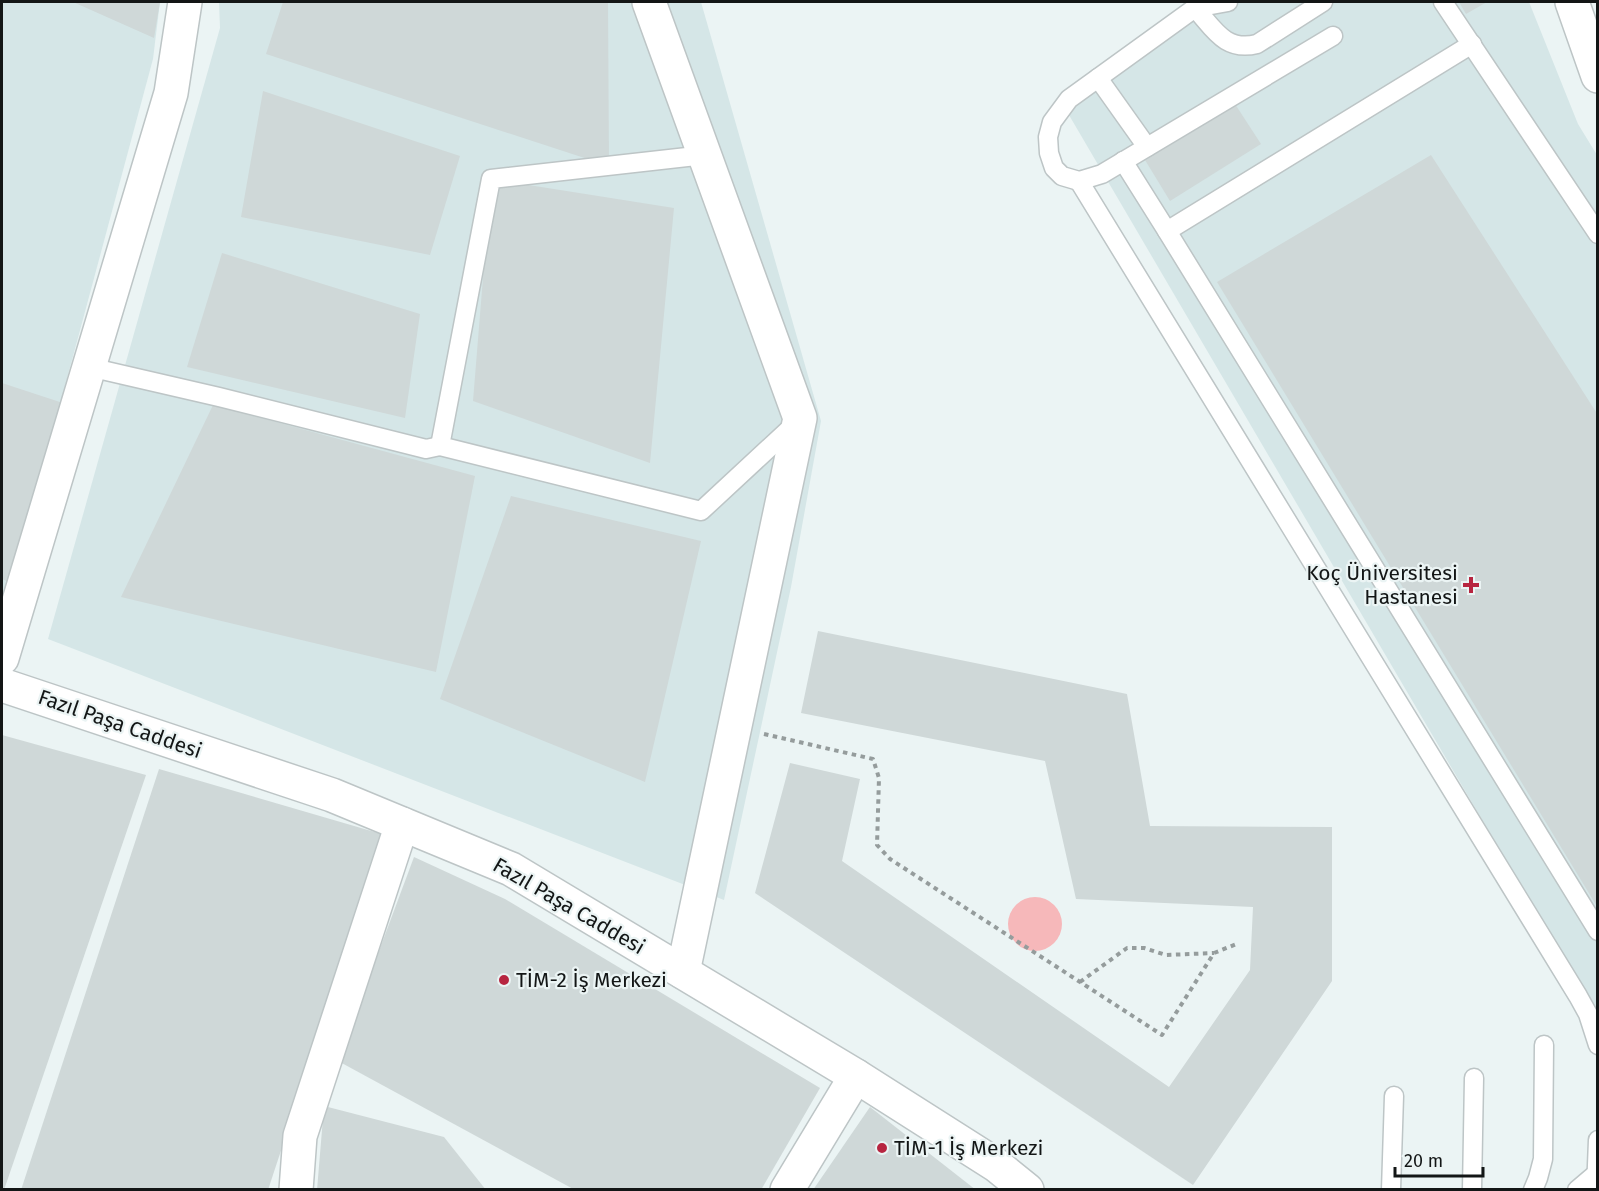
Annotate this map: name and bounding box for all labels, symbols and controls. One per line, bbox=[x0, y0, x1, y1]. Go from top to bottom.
place label: Koç Üniversitesi Hastanesi bbox=[1306, 560, 1458, 610]
marker: Koç Üniversitesi Hastanesi bbox=[1462, 576, 1480, 594]
street label: Fazıl Paşa Caddesi bbox=[35, 684, 205, 764]
street label: Fazıl Paşa Caddesi bbox=[488, 852, 650, 960]
place label: TİM-2 İş Merkezi bbox=[516, 967, 667, 993]
marker: TİM-2 İş Merkezi bbox=[497, 973, 511, 987]
place label: TİM-1 İş Merkezi bbox=[894, 1135, 1043, 1161]
scale bar bbox=[1395, 1140, 1484, 1178]
marker: TİM-1 İş Merkezi bbox=[875, 1141, 889, 1155]
text: 20 m bbox=[1404, 1150, 1443, 1172]

